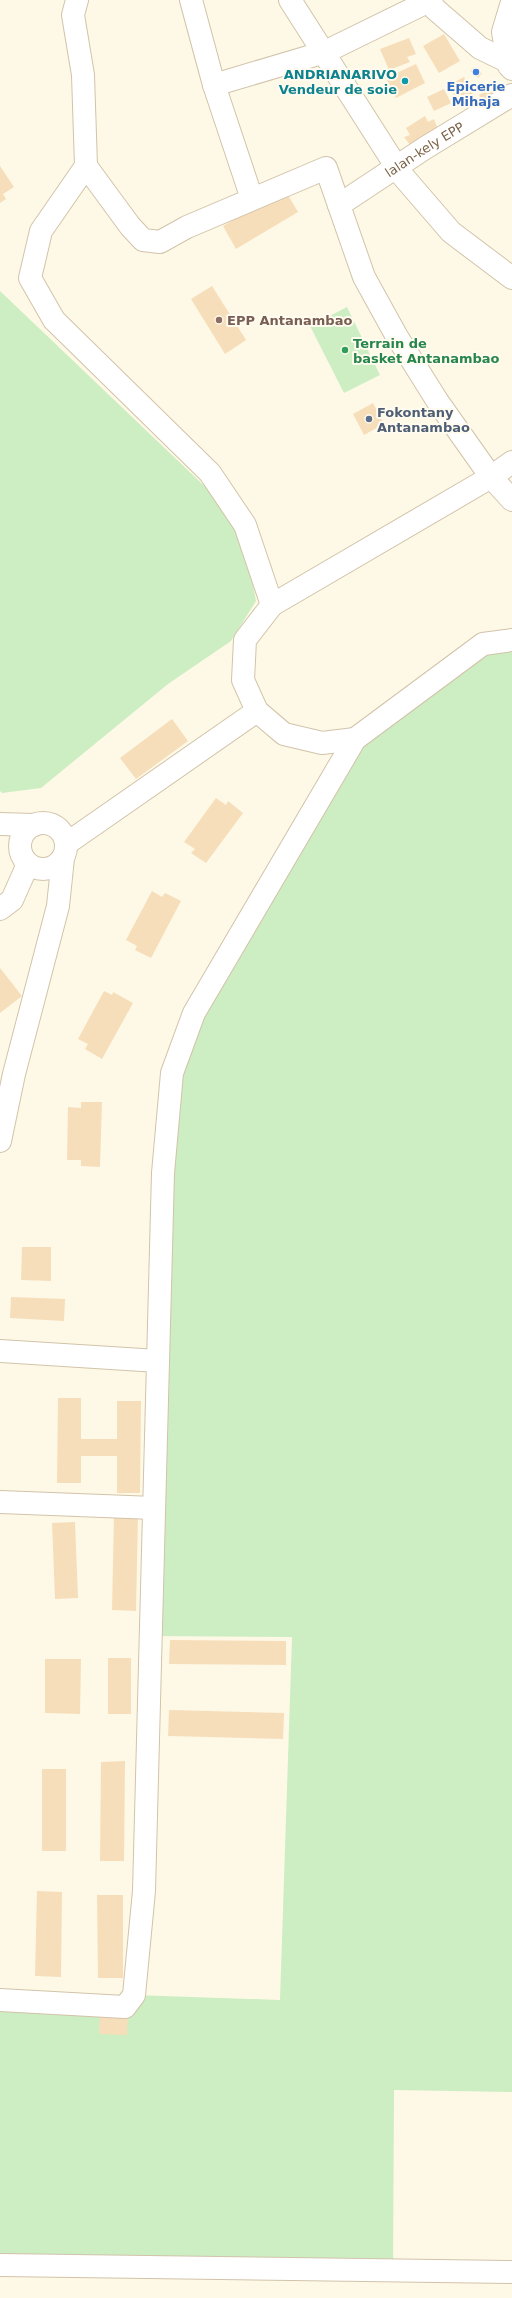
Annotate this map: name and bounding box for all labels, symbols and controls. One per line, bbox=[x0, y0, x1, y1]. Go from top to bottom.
place label: ANDRIANARIVO Vendeur de soie bbox=[279, 67, 397, 97]
marker: Epicerie Mihaja bbox=[471, 67, 481, 77]
marker: ANDRIANARIVO Vendeur de soie bbox=[400, 76, 410, 86]
place label: Epicerie Mihaja bbox=[447, 79, 506, 109]
street label: lalan-kely EPP bbox=[382, 119, 467, 180]
place label: EPP Antanambao bbox=[227, 313, 352, 328]
marker: EPP Antanambao bbox=[214, 315, 224, 325]
place label: Terrain de basket Antanambao bbox=[353, 336, 500, 366]
marker: Terrain de basket Antanambao bbox=[340, 345, 350, 355]
place label: Fokontany Antanambao bbox=[377, 405, 470, 435]
marker: Fokontany Antanambao bbox=[364, 414, 374, 424]

